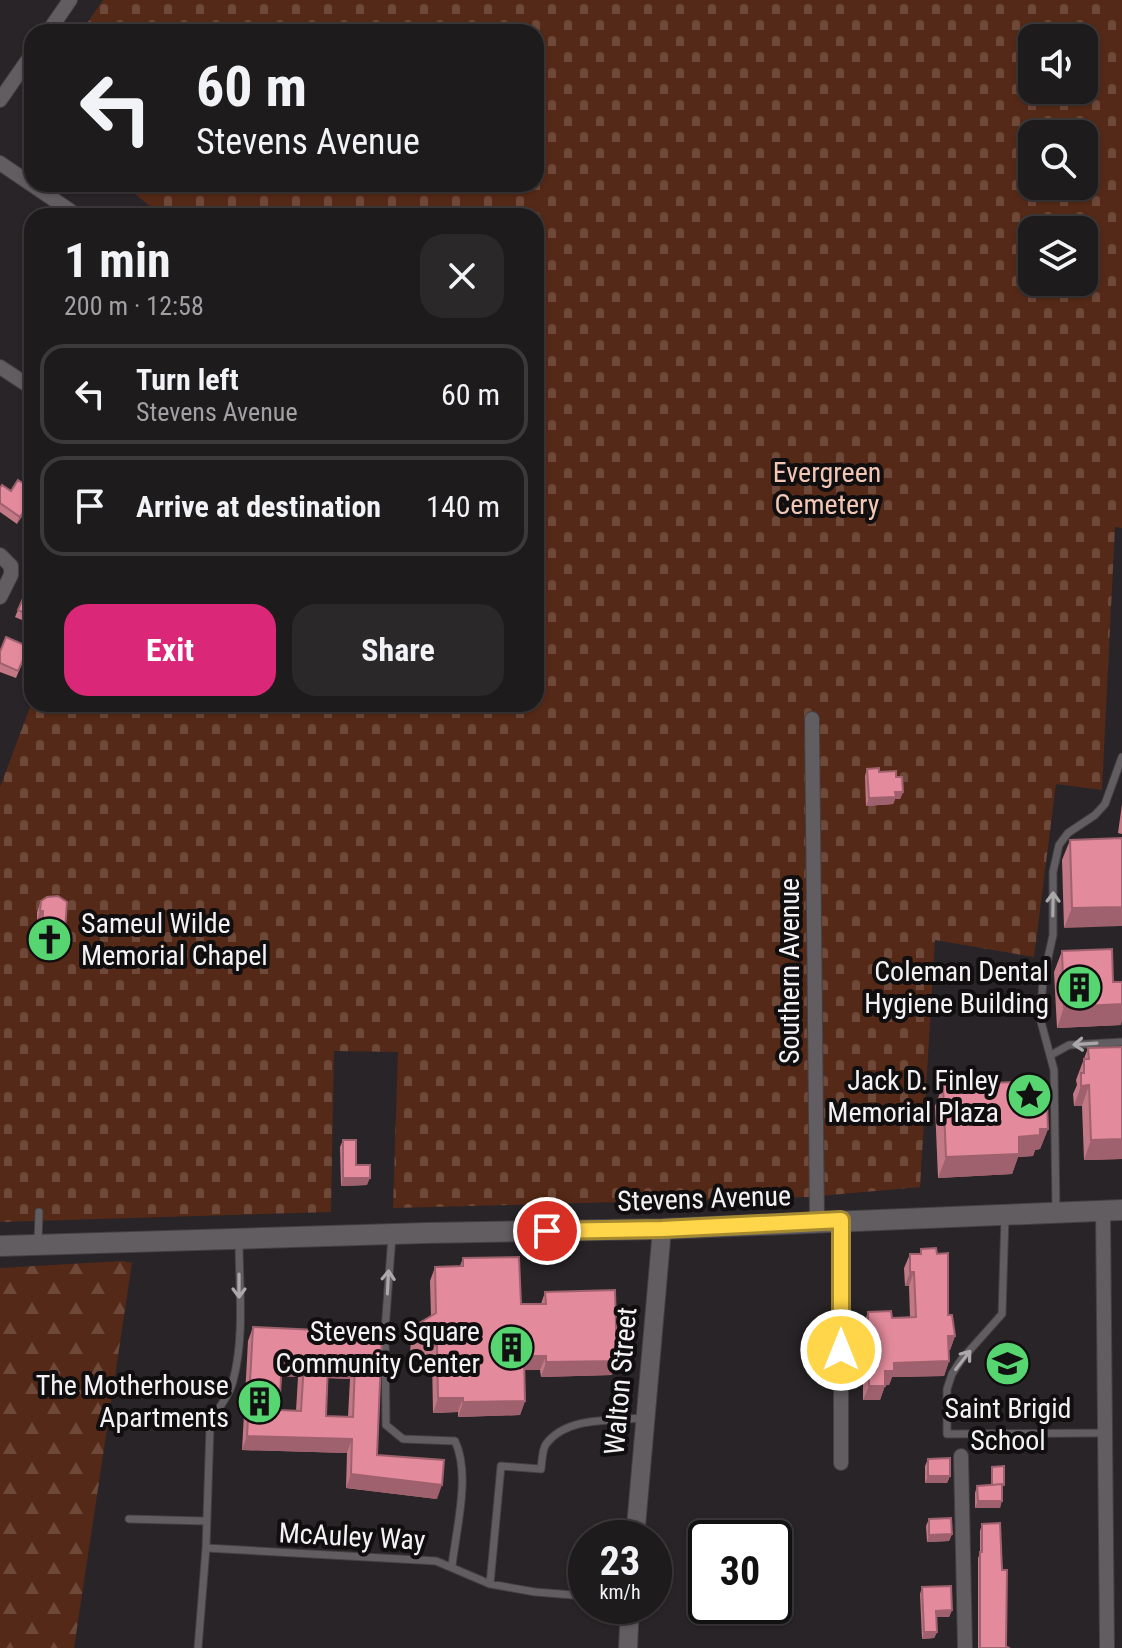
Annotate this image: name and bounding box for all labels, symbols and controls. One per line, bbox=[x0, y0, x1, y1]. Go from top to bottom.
map controls bbox=[1018, 24, 1098, 296]
button: sound bbox=[1018, 24, 1098, 104]
text: 60 m bbox=[196, 54, 307, 120]
icon: left bbox=[64, 56, 168, 160]
button: search bbox=[1018, 120, 1098, 200]
text: Stevens Avenue bbox=[196, 121, 420, 163]
button: layers bbox=[1018, 216, 1098, 296]
text: 1 min bbox=[64, 232, 171, 289]
button: close bbox=[420, 234, 504, 318]
text: 200 m · 12:58 bbox=[64, 291, 204, 321]
text: Turn left bbox=[136, 362, 239, 397]
icon: left bbox=[68, 372, 112, 416]
text: 60 m bbox=[441, 377, 500, 412]
text: Stevens Avenue bbox=[136, 397, 298, 427]
park label: Evergreen Cemetery bbox=[773, 456, 881, 521]
icon: arrive bbox=[68, 484, 112, 528]
text: Arrive at destination bbox=[136, 489, 381, 524]
text: 140 m bbox=[426, 489, 500, 524]
button: Exit bbox=[64, 604, 276, 696]
button: Share bbox=[292, 604, 504, 696]
street label: Southern Avenue bbox=[773, 878, 806, 1064]
one-way arrow bbox=[1045, 891, 1061, 918]
place label: Sameul Wilde Memorial Chapel bbox=[81, 907, 268, 972]
church icon: Sameul Wilde Memorial Chapel bbox=[26, 915, 74, 963]
place label: Coleman Dental Hygiene Building bbox=[864, 955, 1049, 1020]
building icon: Coleman Dental Hygiene Building bbox=[1056, 963, 1104, 1011]
one-way arrow bbox=[1072, 1037, 1099, 1052]
place label: Jack D. Finley Memorial Plaza bbox=[827, 1064, 999, 1129]
place icon: Jack D. Finley Memorial Plaza bbox=[1006, 1072, 1054, 1120]
street label: Stevens Avenue bbox=[616, 1179, 792, 1218]
pin bbox=[513, 1197, 581, 1265]
icon: arrive bbox=[525, 1209, 569, 1253]
one-way arrow bbox=[381, 1269, 396, 1296]
one-way arrow bbox=[231, 1272, 247, 1299]
street label: Walton Street bbox=[598, 1306, 643, 1456]
position arrow bbox=[799, 1308, 883, 1392]
place label: Stevens Square Community Center bbox=[276, 1315, 480, 1380]
building icon: Stevens Square Community Center bbox=[487, 1323, 535, 1371]
school or university icon: Saint Brigid School bbox=[984, 1340, 1032, 1388]
one-way arrow bbox=[954, 1350, 972, 1371]
place label: The Motherhouse Apartments bbox=[36, 1369, 229, 1434]
building icon: The Motherhouse Apartments bbox=[236, 1377, 284, 1425]
place label: Saint Brigid School bbox=[945, 1392, 1072, 1457]
street label: McAuley Way bbox=[278, 1516, 426, 1557]
speed limit sign: 30 bbox=[688, 1520, 792, 1624]
text: 23 bbox=[600, 1538, 640, 1585]
text: km/h bbox=[599, 1580, 641, 1604]

